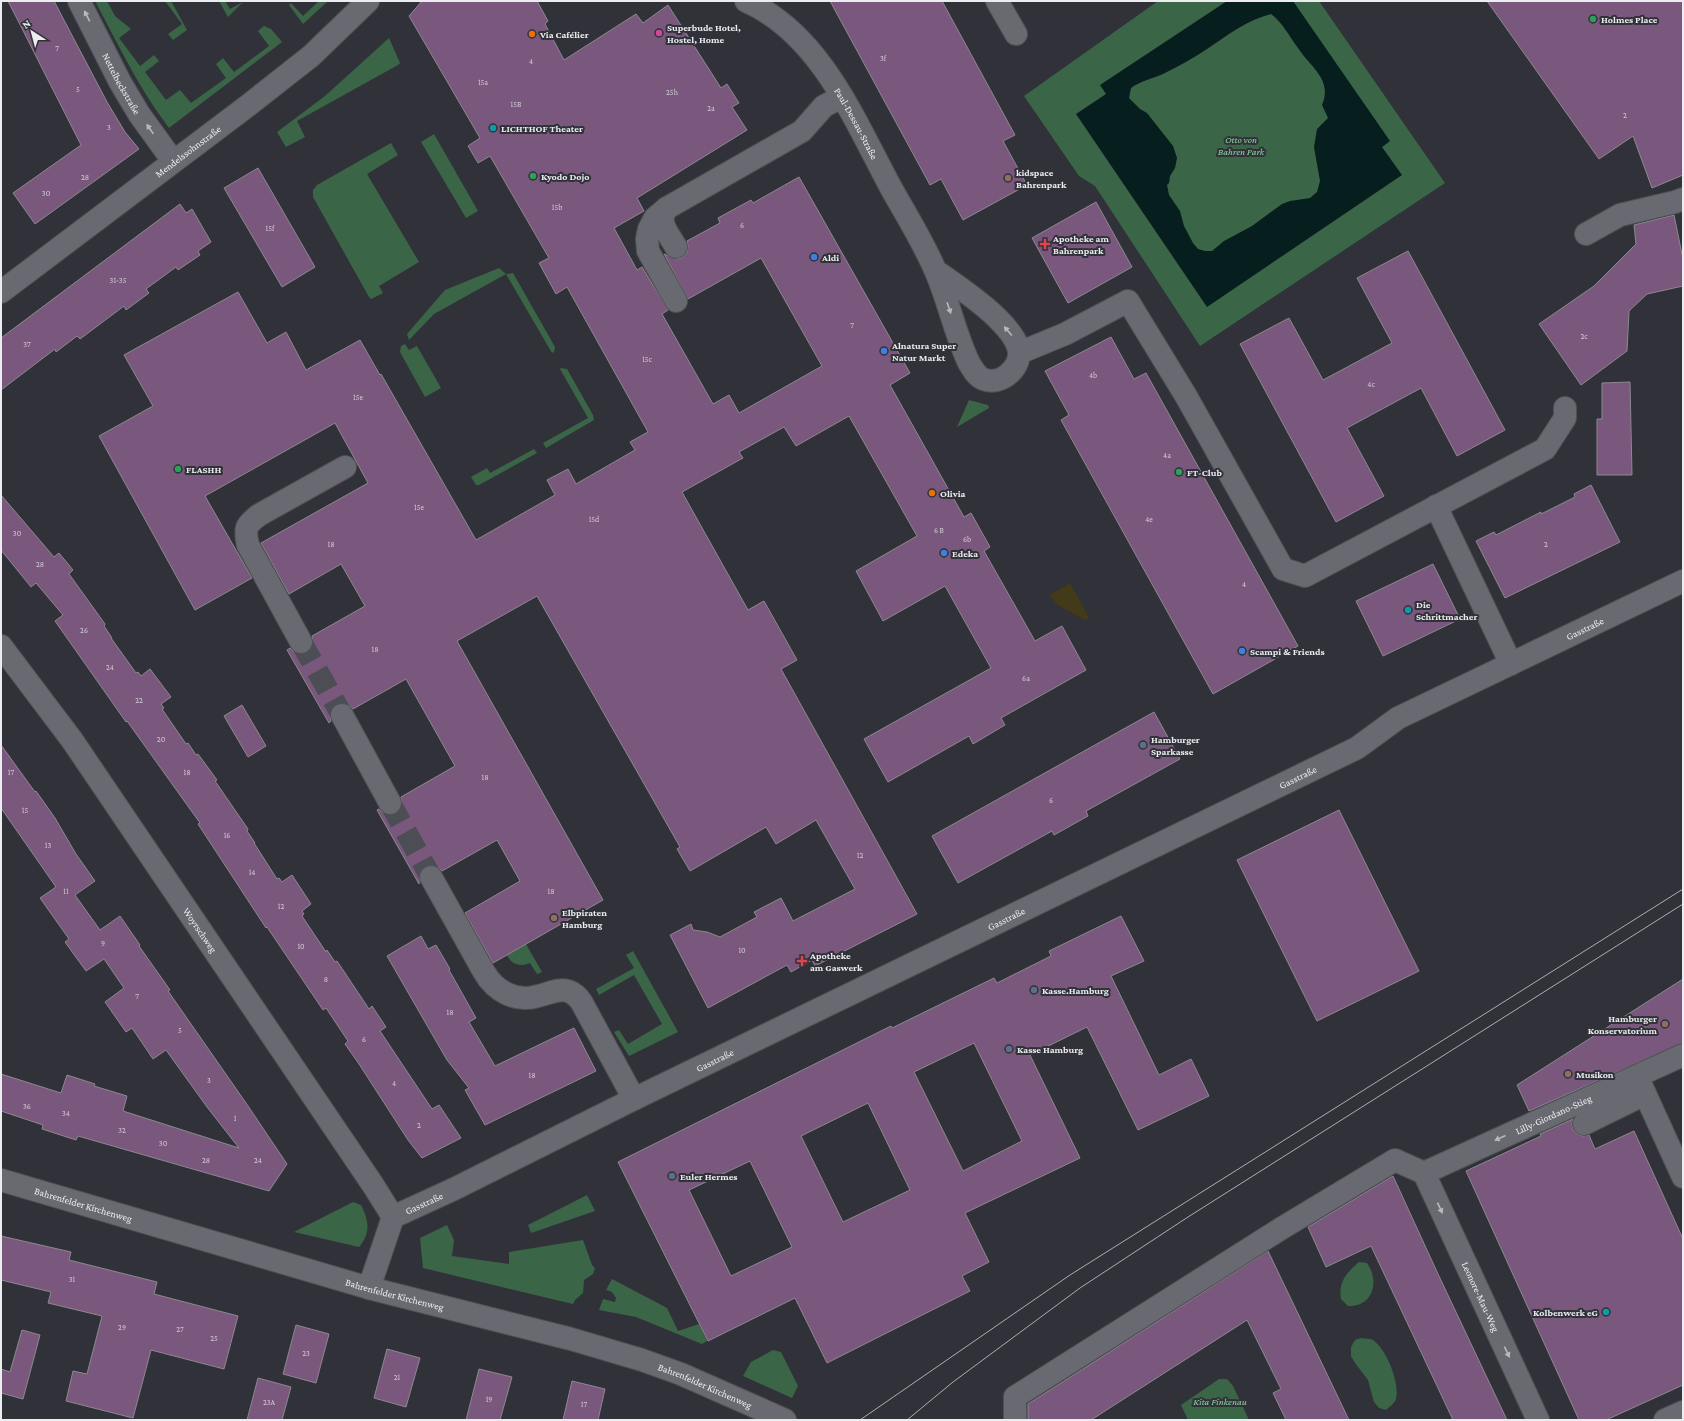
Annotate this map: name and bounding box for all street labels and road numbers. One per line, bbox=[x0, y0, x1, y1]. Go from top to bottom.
street label: Nettelbeckstraße bbox=[101, 51, 144, 117]
street label: Paul-Dessau-Straße bbox=[832, 85, 881, 161]
street label: Mendelssohnstraße bbox=[153, 122, 223, 179]
street label: Gasstraße bbox=[1564, 614, 1606, 642]
street label: Gasstraße bbox=[1277, 763, 1319, 791]
street label: Gasstraße bbox=[986, 904, 1027, 932]
street label: Woyrschweg bbox=[181, 905, 220, 955]
street label: Gasstraße bbox=[694, 1046, 736, 1074]
street label: Lilly-Giordano-Stieg bbox=[1513, 1092, 1593, 1136]
street label: Bahrenfelder Kirchenweg bbox=[33, 1185, 134, 1224]
street label: Gasstraße bbox=[403, 1189, 445, 1216]
street label: Leonore-Mau-Weg bbox=[1460, 1260, 1502, 1333]
street label: Bahrenfelder Kirchenweg bbox=[344, 1276, 445, 1312]
street label: Bahrenfelder Kirchenweg bbox=[657, 1361, 754, 1410]

